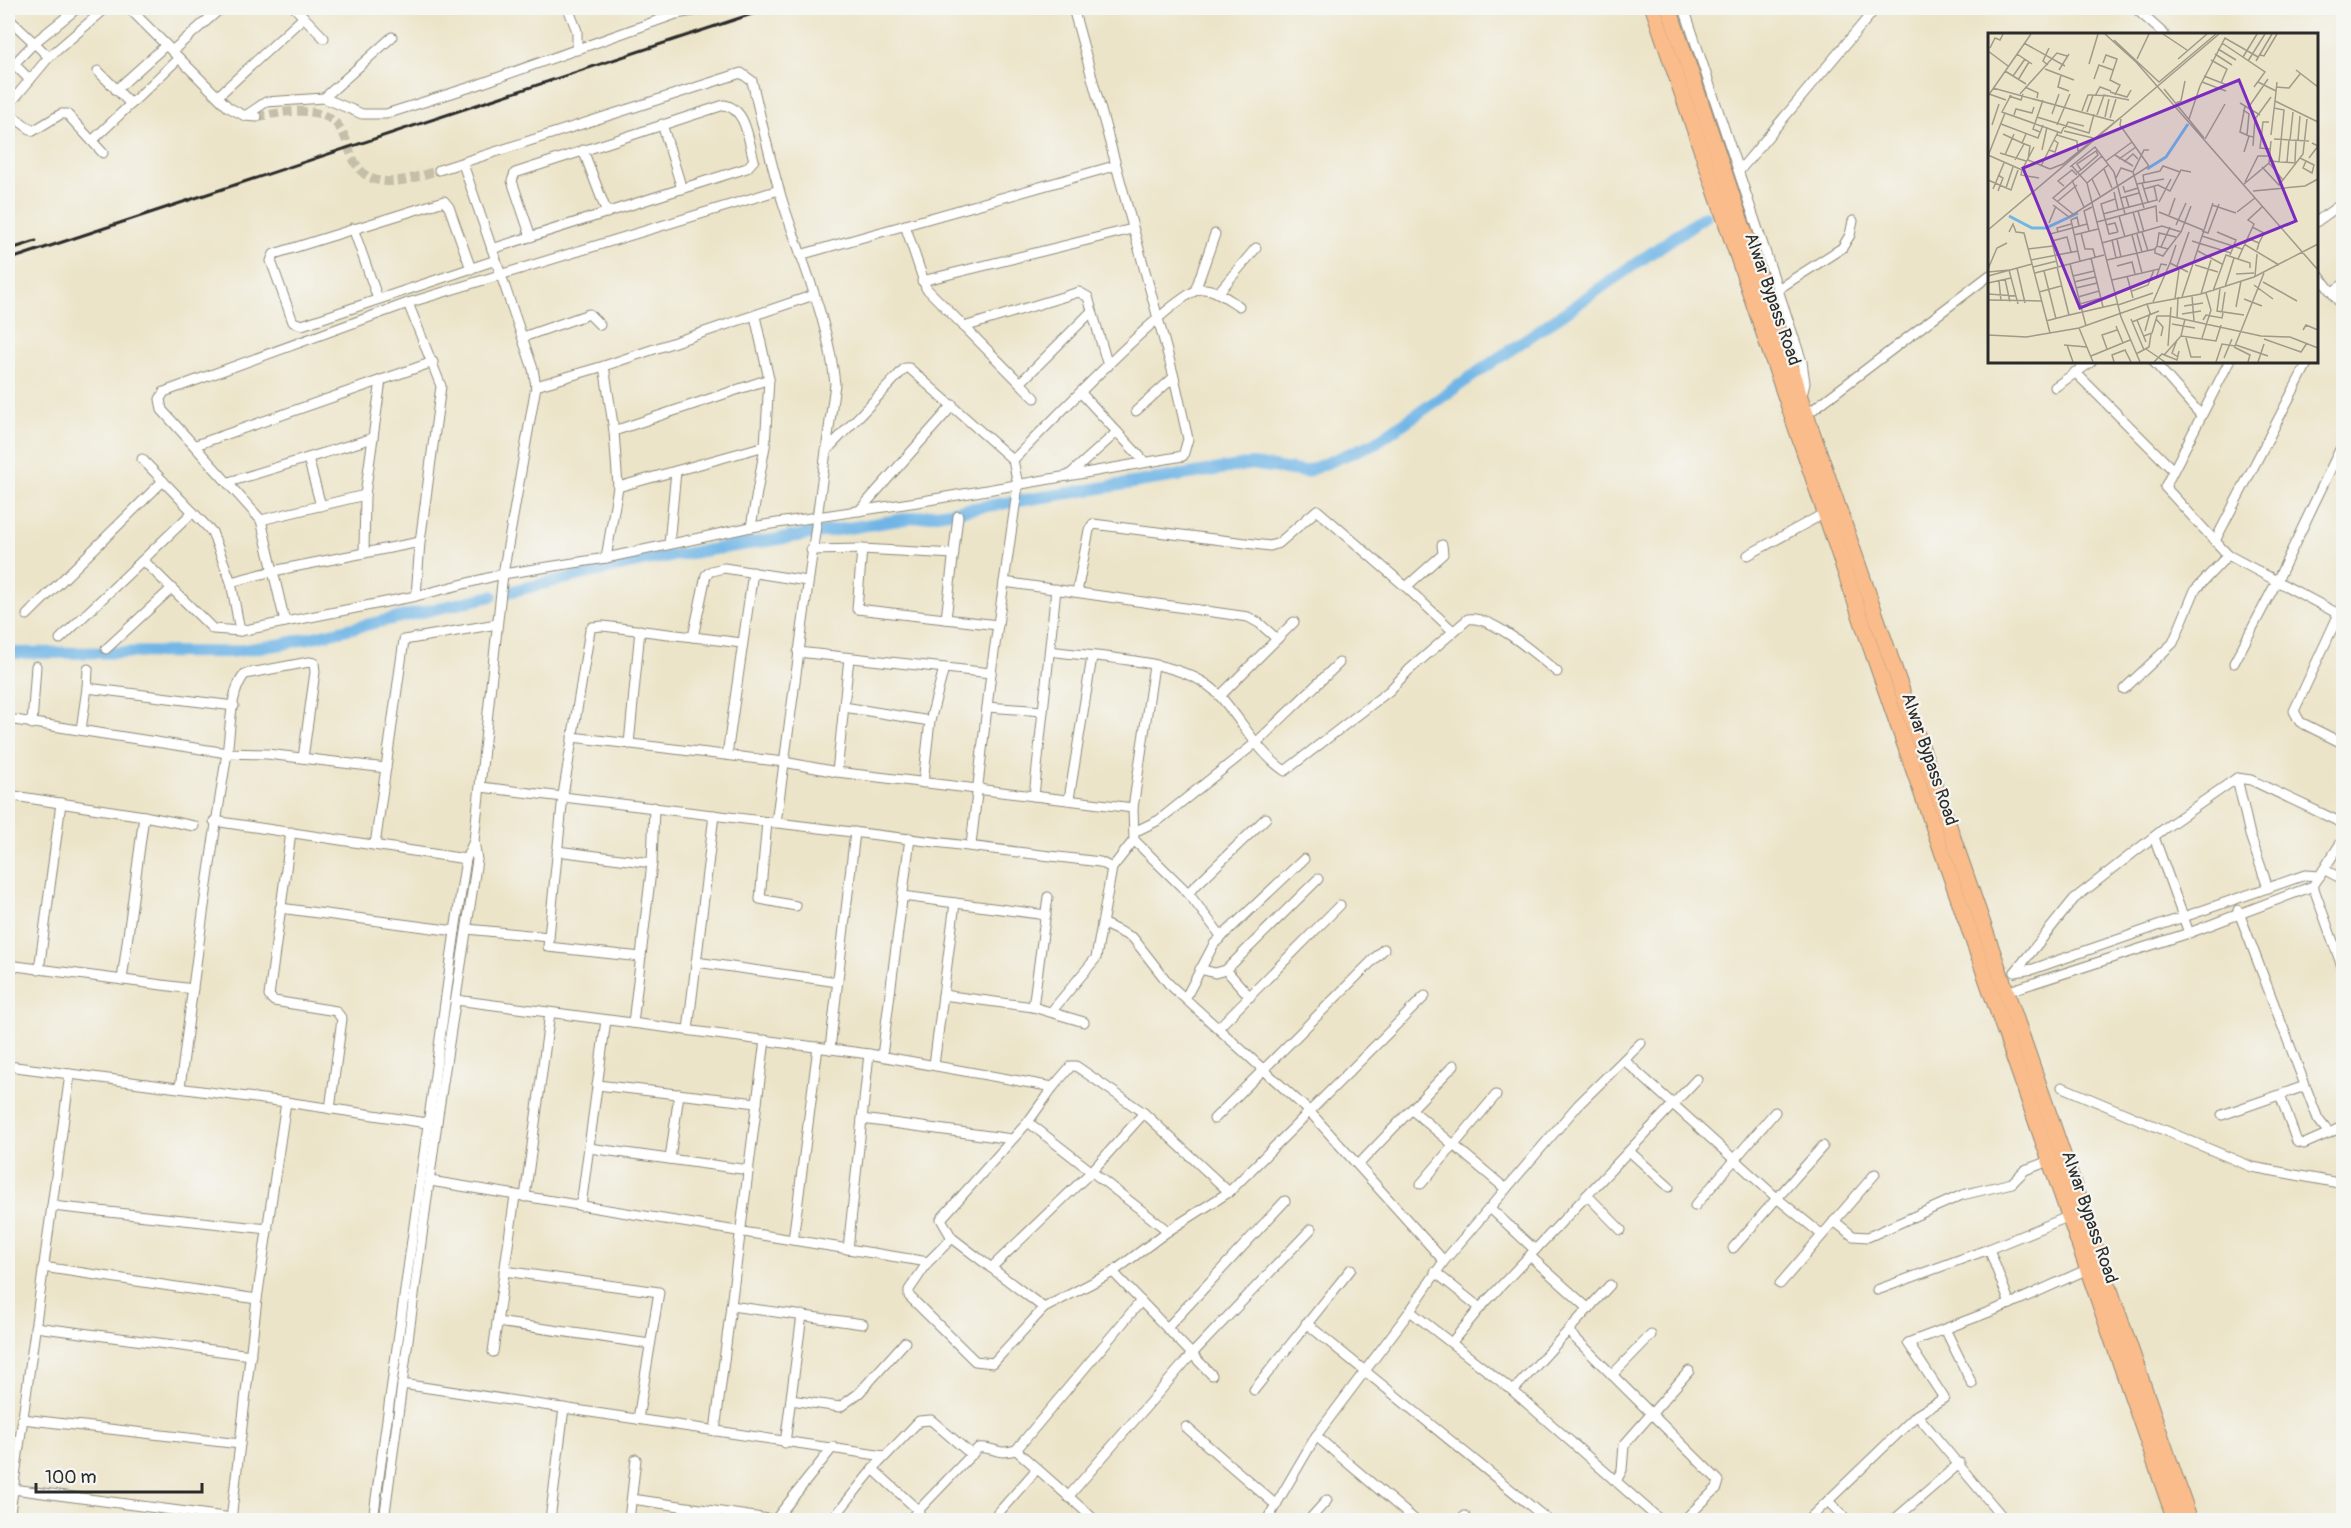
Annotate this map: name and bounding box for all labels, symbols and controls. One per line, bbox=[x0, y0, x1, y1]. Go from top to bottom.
inset map bbox=[1988, 33, 2318, 363]
street label: Alwar Bypass Road bbox=[1739, 230, 1806, 369]
street label: Alwar Bypass Road bbox=[1896, 690, 1963, 829]
street label: Alwar Bypass Road bbox=[2056, 1148, 2123, 1287]
scale bar bbox=[36, 1456, 202, 1494]
text: 100 m bbox=[45, 1466, 97, 1489]

